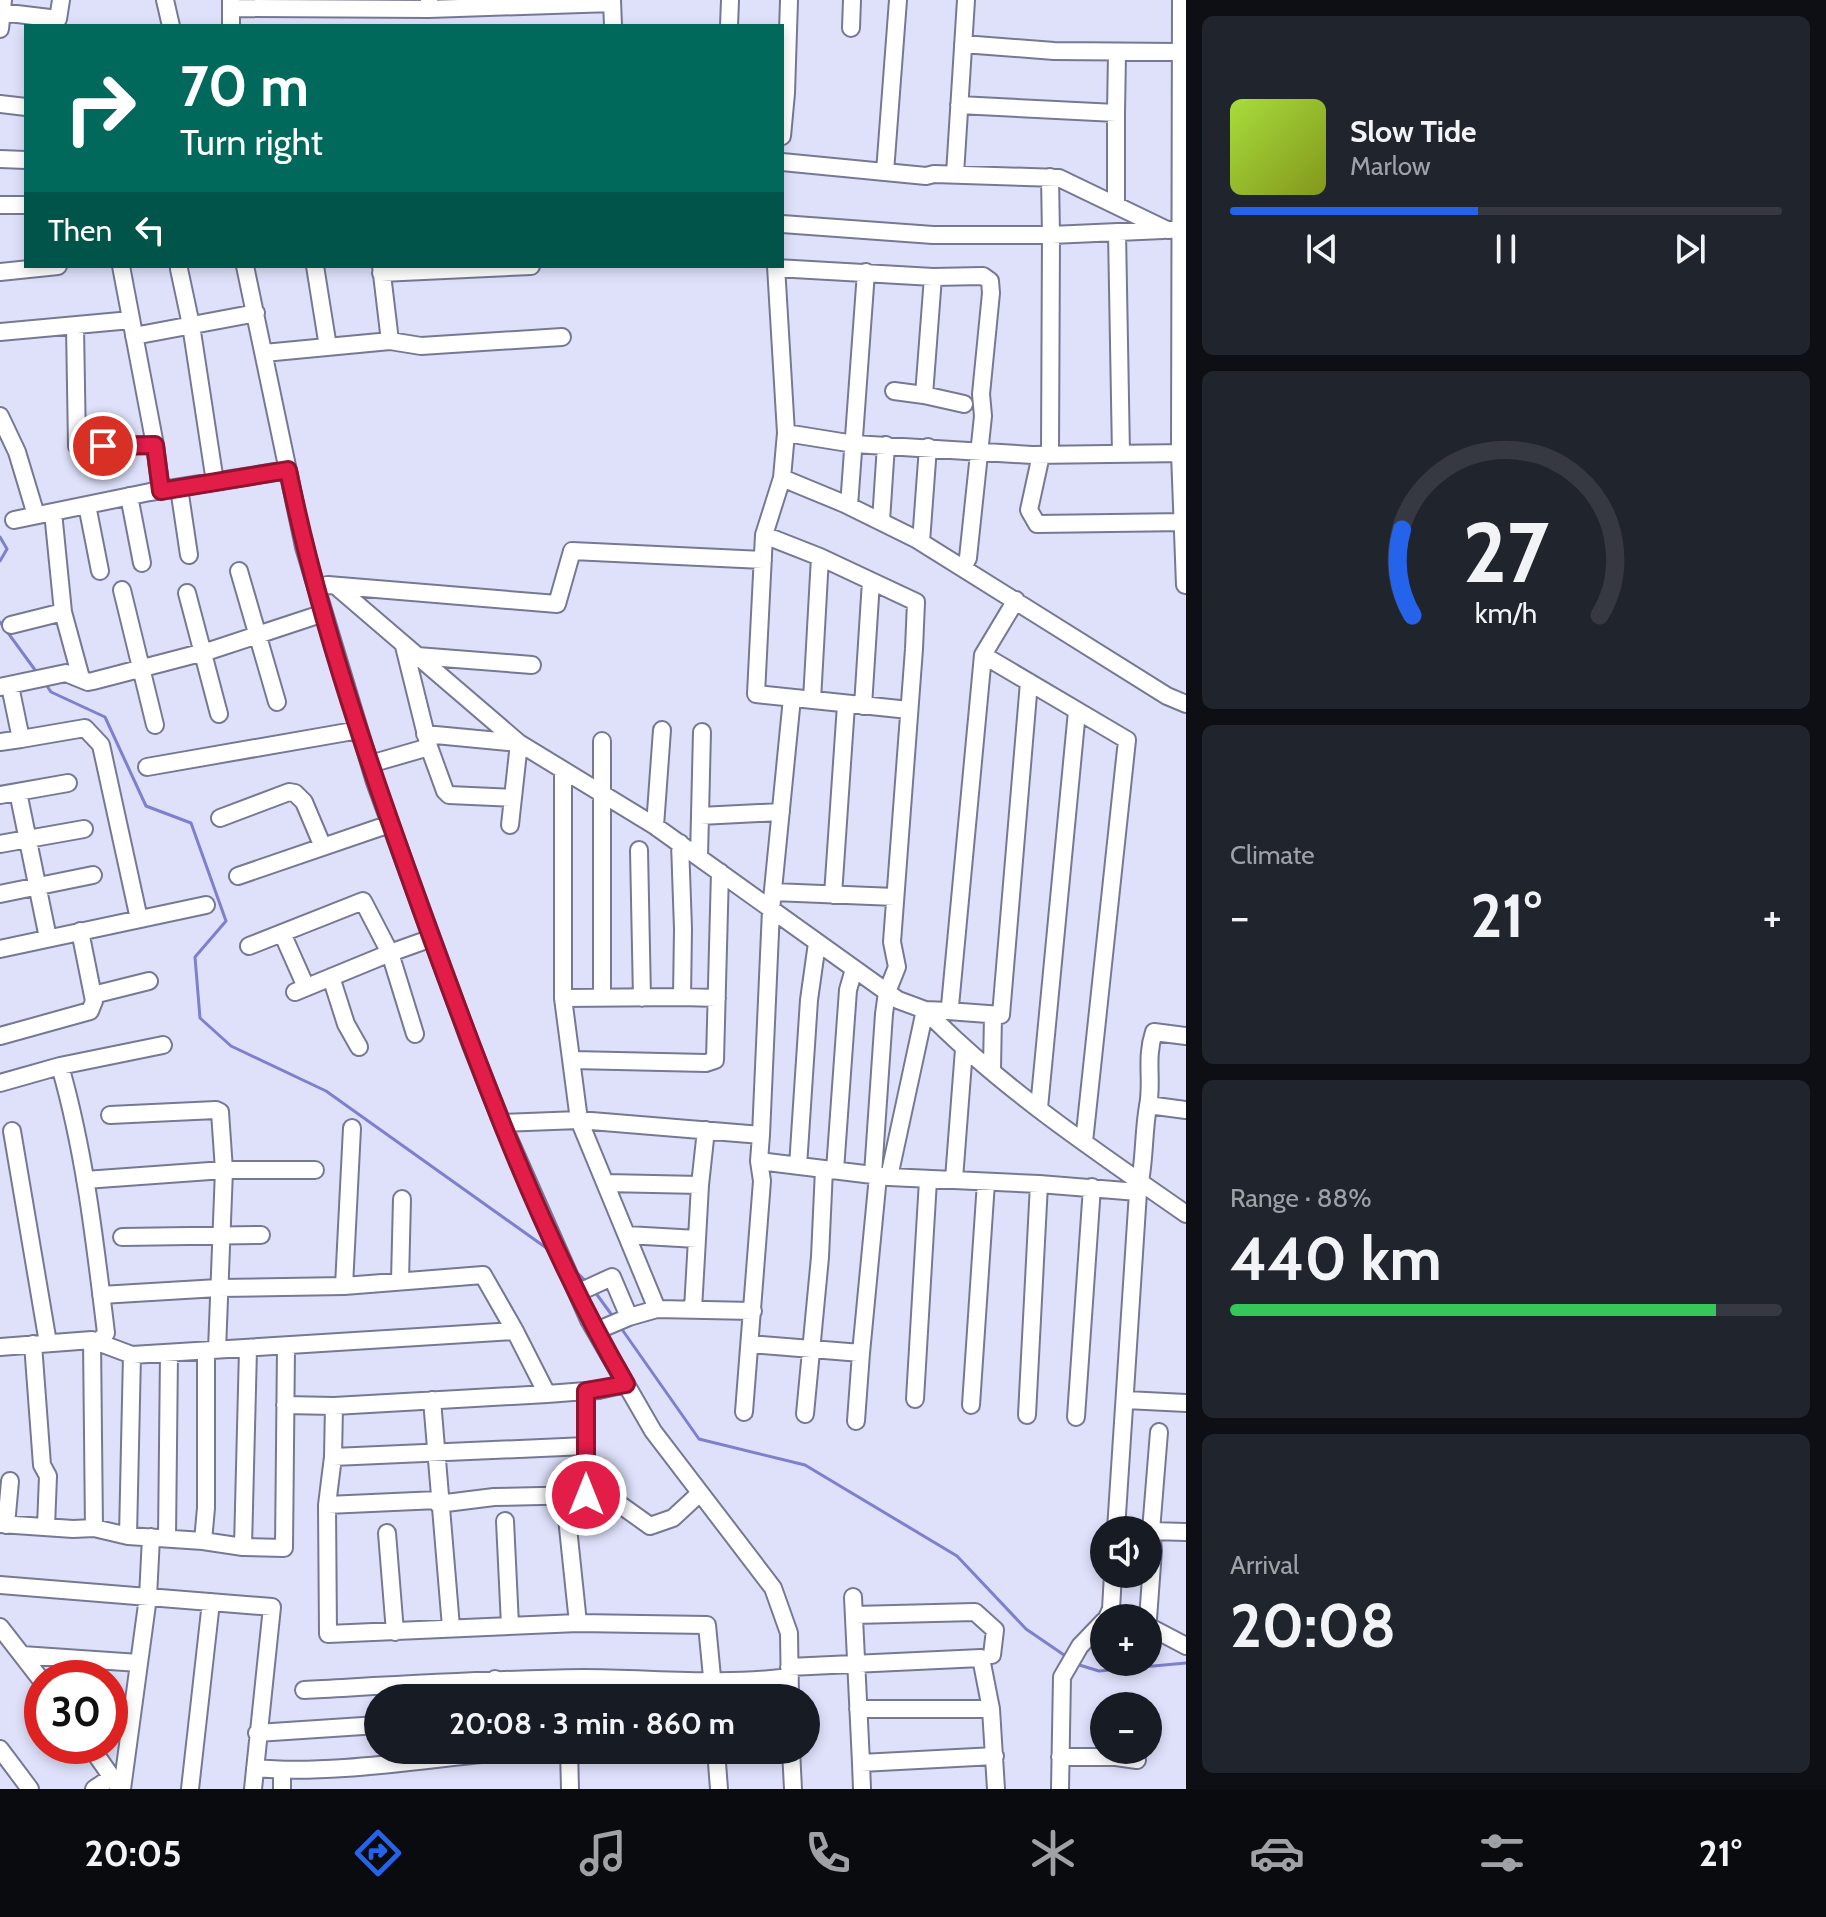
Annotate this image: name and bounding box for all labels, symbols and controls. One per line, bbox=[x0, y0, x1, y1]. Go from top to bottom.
text: 70 m bbox=[180, 52, 309, 120]
icon: right bbox=[48, 56, 152, 160]
text: Slow Tide bbox=[1350, 113, 1477, 150]
text: Turn right bbox=[180, 120, 323, 164]
text: Marlow bbox=[1350, 150, 1431, 182]
icon: left bbox=[128, 208, 172, 252]
text: Then bbox=[48, 212, 112, 249]
icon: previous bbox=[1300, 227, 1344, 271]
icon: pause bbox=[1484, 227, 1528, 271]
icon: next bbox=[1668, 227, 1712, 271]
pin bbox=[69, 412, 137, 480]
icon: arrive bbox=[81, 424, 125, 468]
text: 27 bbox=[1463, 501, 1549, 602]
text: km/h bbox=[1475, 595, 1537, 630]
text: Climate bbox=[1230, 839, 1315, 871]
text: 21° bbox=[1470, 879, 1542, 952]
text: − bbox=[1230, 890, 1249, 943]
text: + bbox=[1763, 890, 1782, 943]
text: Range · 88% bbox=[1230, 1182, 1372, 1214]
text: 440 km bbox=[1230, 1222, 1442, 1295]
position arrow bbox=[544, 1453, 628, 1537]
map controls bbox=[1090, 1516, 1162, 1764]
button: sound bbox=[1090, 1516, 1162, 1588]
text: Arrival bbox=[1230, 1549, 1299, 1581]
text: 20:08 bbox=[1230, 1589, 1396, 1662]
button: + bbox=[1090, 1604, 1162, 1676]
speed limit sign: 30 bbox=[24, 1660, 128, 1764]
button: − bbox=[1090, 1692, 1162, 1764]
text: 20:08 · 3 min · 860 m bbox=[449, 1705, 735, 1742]
icon: directions bbox=[350, 1825, 406, 1881]
icon: music bbox=[575, 1825, 631, 1881]
icon: phone bbox=[800, 1825, 856, 1881]
icon: climate bbox=[1025, 1825, 1081, 1881]
icon: car bbox=[1249, 1825, 1305, 1881]
icon: filters bbox=[1474, 1825, 1530, 1881]
text: 20:05 bbox=[84, 1831, 182, 1875]
text: 21° bbox=[1699, 1831, 1742, 1875]

